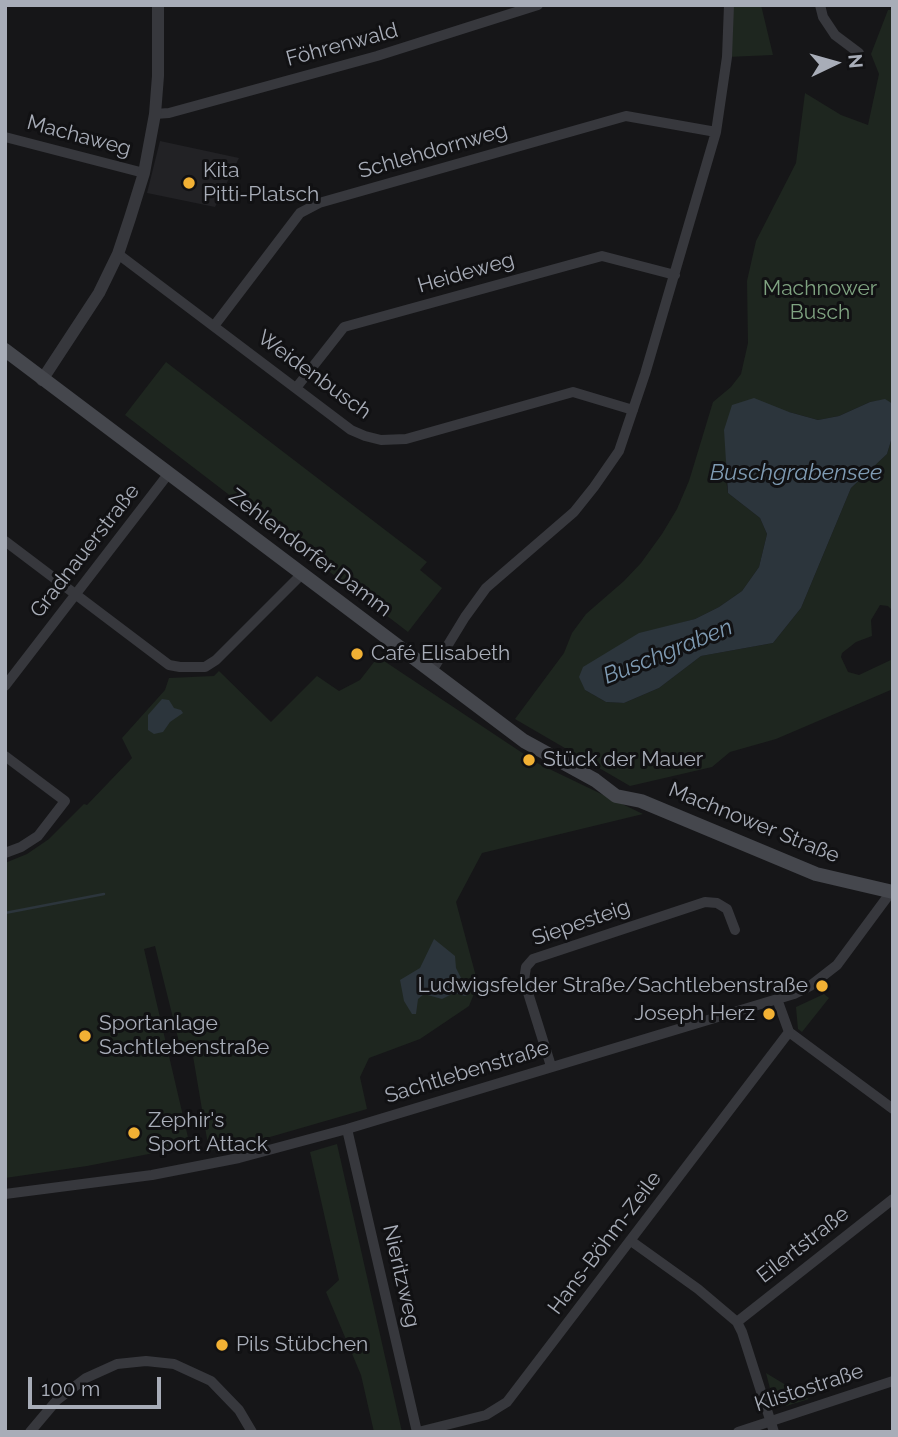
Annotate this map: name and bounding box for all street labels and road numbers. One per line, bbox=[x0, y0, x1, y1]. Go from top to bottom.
street label: Föhrenwald bbox=[283, 18, 401, 72]
street label: Machaweg bbox=[24, 110, 134, 162]
street label: Schlehdornweg bbox=[356, 118, 510, 184]
street label: Heideweg bbox=[415, 247, 517, 299]
street label: Weidenbusch bbox=[252, 325, 376, 425]
street label: Gradnauerstraße bbox=[25, 479, 145, 623]
street label: Zehlendorfer Damm bbox=[224, 484, 396, 622]
street label: Machnower Straße bbox=[665, 777, 843, 869]
street label: Siepesteig bbox=[529, 895, 633, 951]
street label: Sachtlebenstraße bbox=[382, 1035, 552, 1109]
street label: Hans-Böhm-Zeile bbox=[543, 1166, 667, 1320]
street label: Eilertstraße bbox=[752, 1201, 854, 1289]
street label: Nieritzweg bbox=[377, 1222, 425, 1330]
street label: Klistostraße bbox=[751, 1359, 867, 1417]

